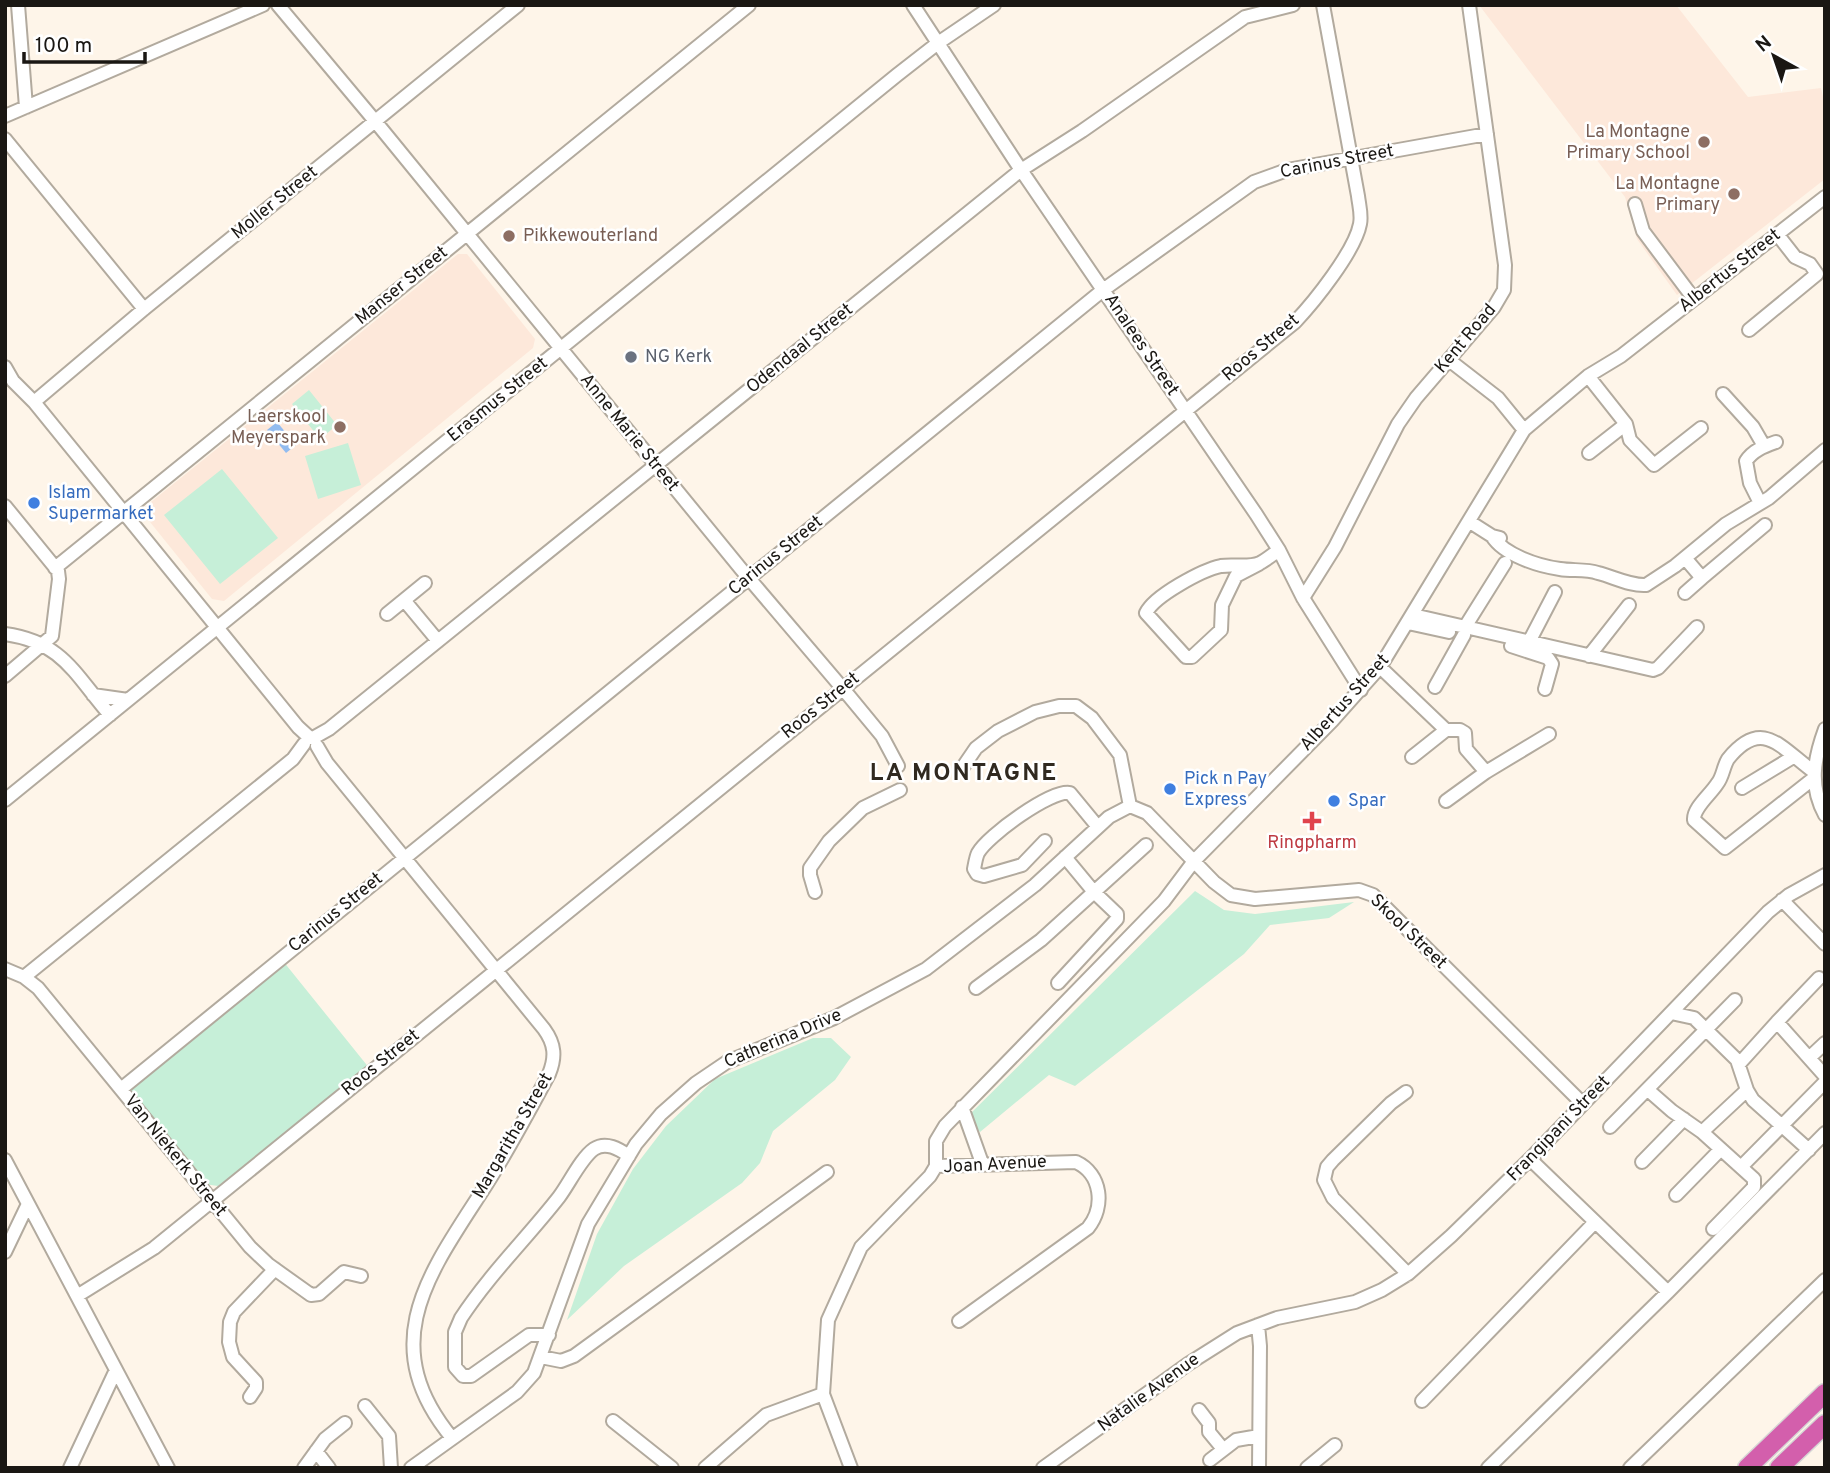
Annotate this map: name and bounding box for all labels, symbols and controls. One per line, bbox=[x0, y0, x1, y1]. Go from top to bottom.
scale bar bbox=[24, 21, 145, 65]
north arrow bbox=[1739, 21, 1809, 91]
text: N bbox=[1751, 31, 1777, 58]
text: 100 m bbox=[35, 33, 92, 60]
place label: La Montagne Primary School bbox=[1566, 121, 1690, 165]
marker: La Montagne Primary School bbox=[1696, 134, 1712, 150]
street label: Carinus Street bbox=[1278, 140, 1396, 184]
street label: Moller Street bbox=[227, 161, 323, 245]
place label: La Montagne Primary bbox=[1615, 173, 1720, 217]
marker: La Montagne Primary bbox=[1726, 186, 1742, 202]
street label: Albertus Street bbox=[1674, 224, 1786, 318]
place label: Pikkewouterland bbox=[523, 225, 658, 248]
marker: Pikkewouterland bbox=[501, 228, 517, 244]
street label: Manser Street bbox=[351, 242, 453, 330]
street label: Analees Street bbox=[1098, 290, 1184, 400]
street label: Odendaal Street bbox=[742, 299, 858, 399]
street label: Kent Road bbox=[1430, 299, 1502, 379]
street label: Roos Street bbox=[1218, 309, 1304, 387]
place label: NG Kerk bbox=[645, 346, 712, 369]
marker: NG Kerk bbox=[623, 349, 639, 365]
street label: Erasmus Street bbox=[443, 352, 553, 448]
street label: Anne Marie Street bbox=[574, 369, 684, 497]
place label: Laerskool Meyerspark bbox=[231, 406, 326, 450]
marker: Laerskool Meyerspark bbox=[332, 419, 348, 435]
place label: Islam Supermarket bbox=[48, 482, 154, 526]
marker: Islam Supermarket bbox=[26, 495, 42, 511]
street label: Carinus Street bbox=[724, 511, 828, 601]
street label: Albertus Street bbox=[1295, 650, 1395, 756]
street label: Roos Street bbox=[777, 667, 865, 745]
district label: LA MONTAGNE bbox=[870, 759, 1058, 789]
place label: Pick n Pay Express bbox=[1184, 768, 1267, 812]
marker: Pick n Pay Express bbox=[1162, 781, 1178, 797]
place label: Spar bbox=[1348, 790, 1386, 813]
marker: Spar bbox=[1326, 793, 1342, 809]
marker: Ringpharm bbox=[1304, 813, 1320, 829]
place label: Ringpharm bbox=[1267, 832, 1357, 855]
street label: Carinus Street bbox=[284, 868, 388, 958]
street label: Skool Street bbox=[1365, 889, 1451, 975]
street label: Catherina Drive bbox=[721, 1004, 845, 1074]
street label: Roos Street bbox=[337, 1024, 425, 1102]
street label: Margaritha Street bbox=[468, 1069, 558, 1203]
street label: Frangipani Street bbox=[1503, 1071, 1615, 1187]
street label: Van Niekerk Street bbox=[119, 1090, 231, 1222]
street label: Joan Avenue bbox=[943, 1151, 1047, 1179]
street label: Natalie Avenue bbox=[1094, 1348, 1204, 1438]

